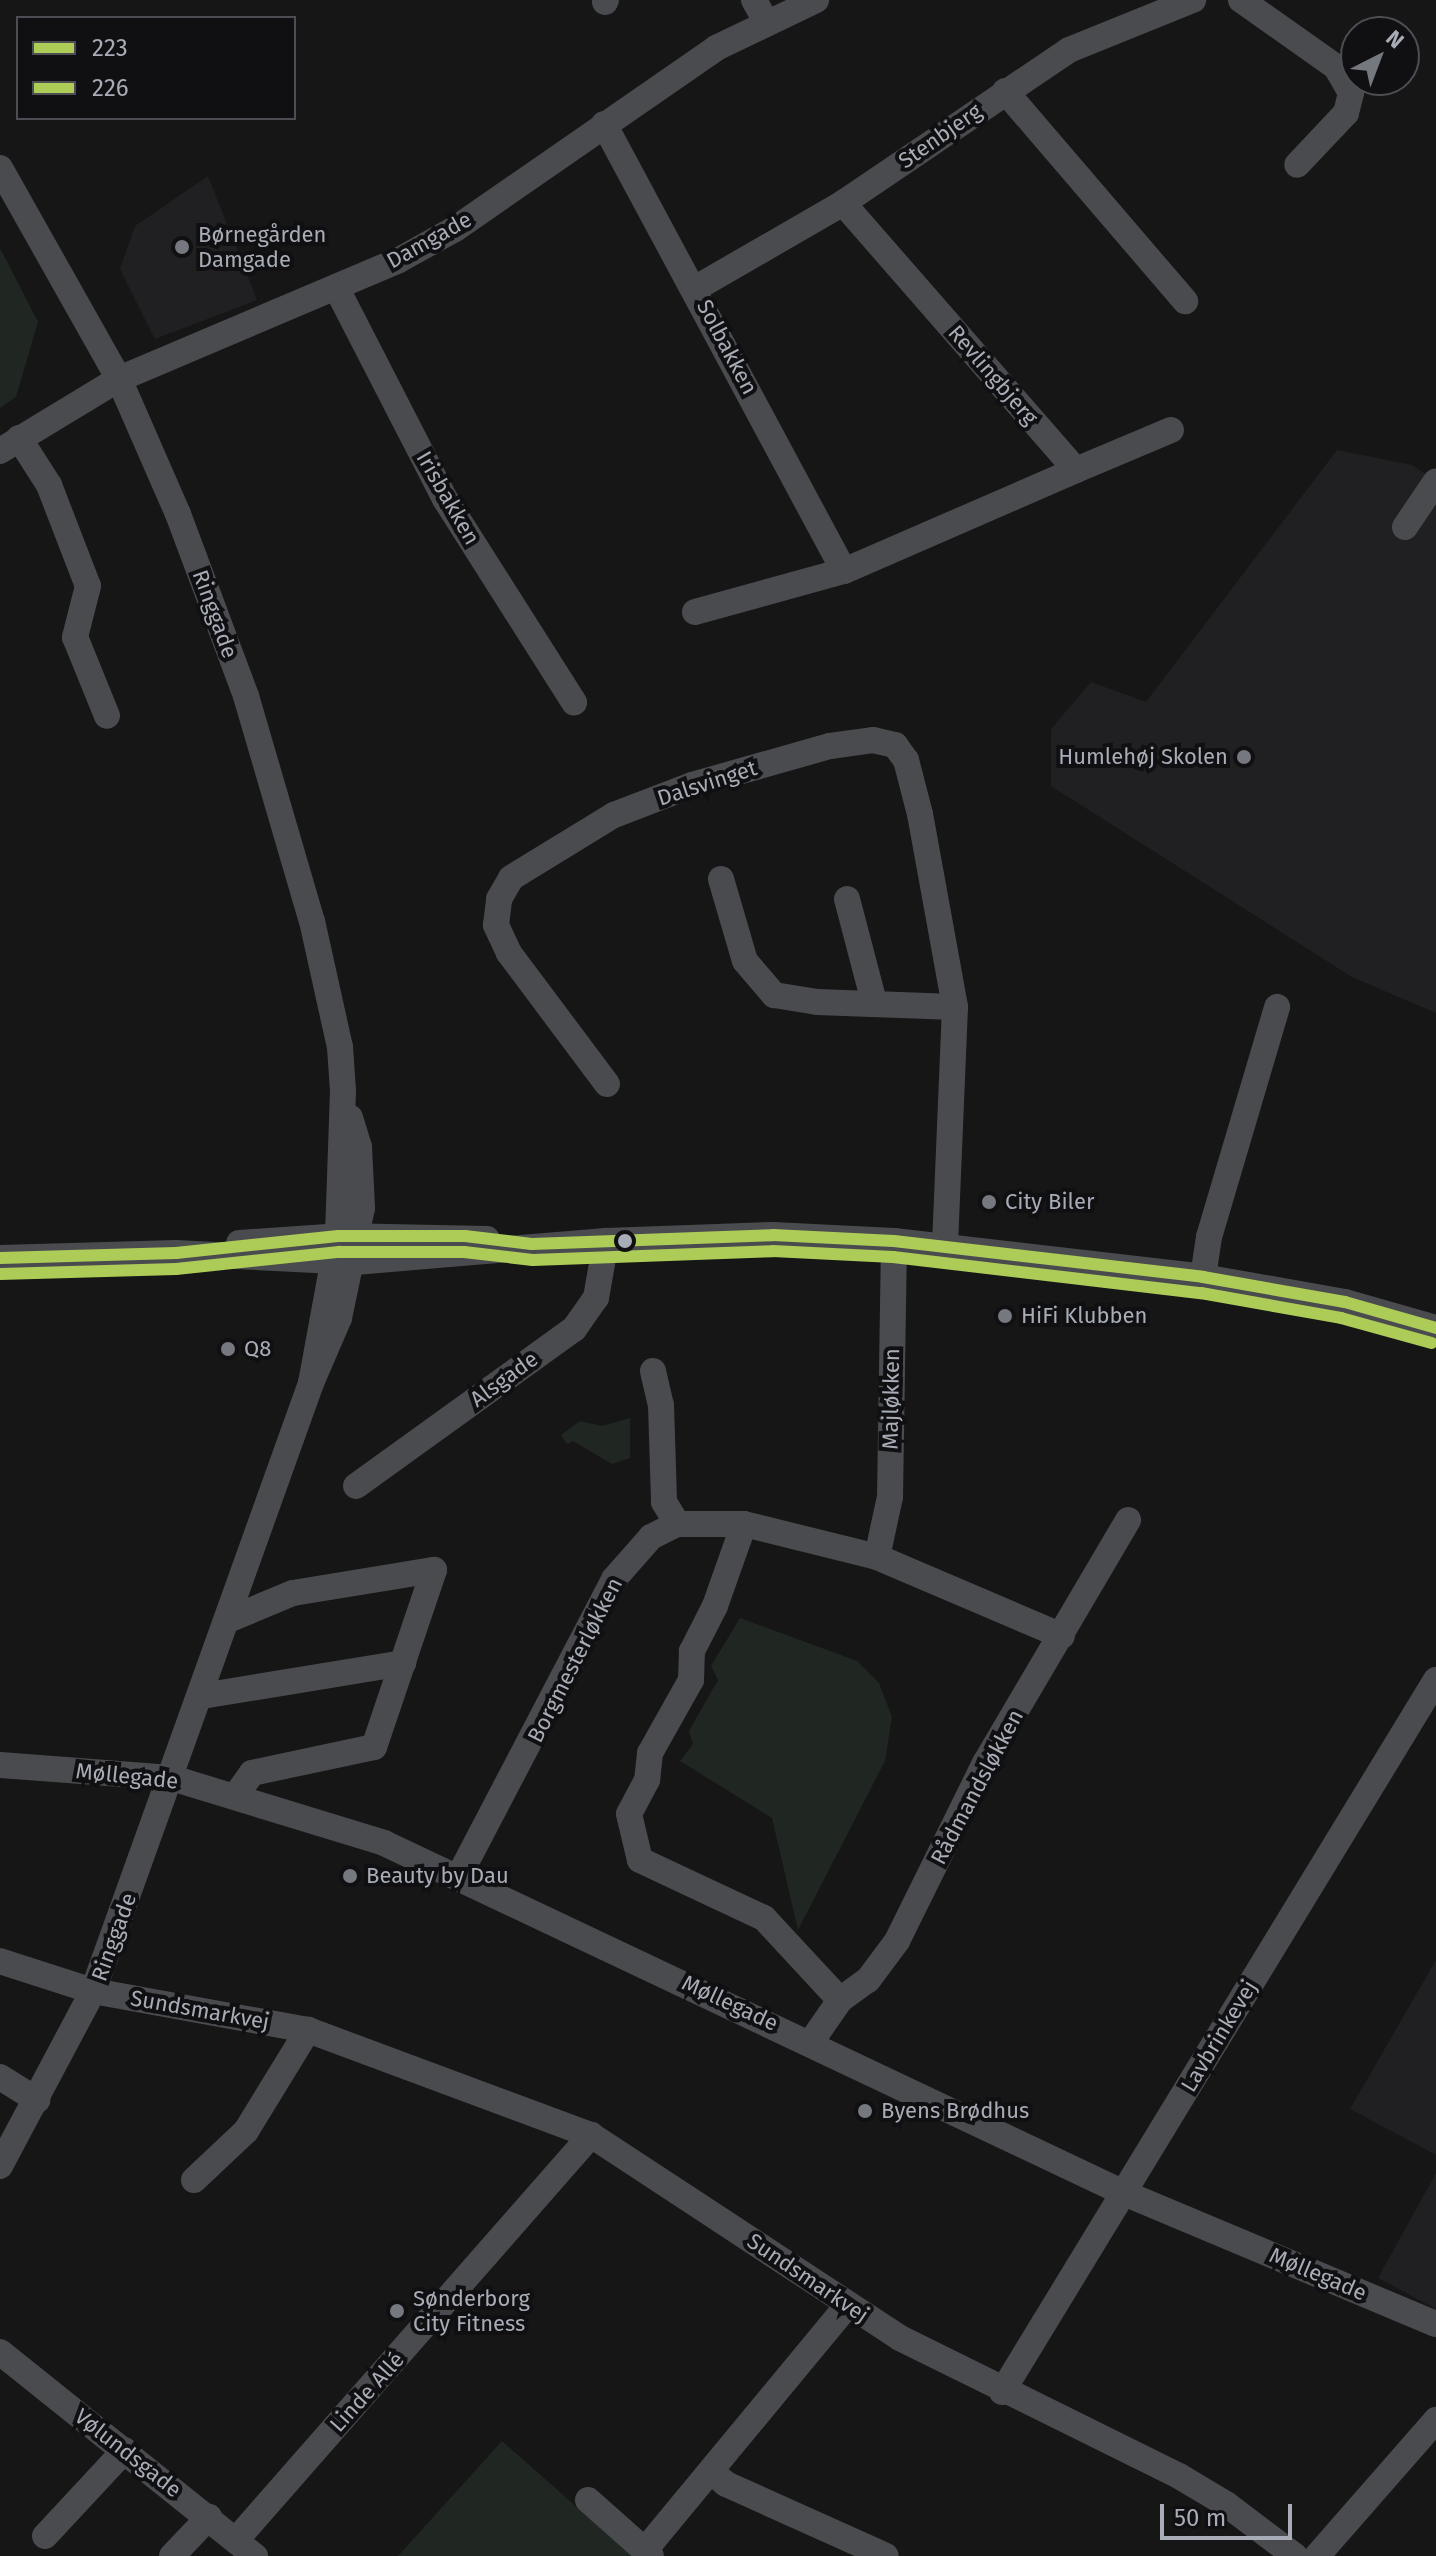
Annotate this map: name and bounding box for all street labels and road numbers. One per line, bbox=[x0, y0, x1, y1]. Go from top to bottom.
street label: Stenbjerg bbox=[893, 98, 987, 174]
street label: Damgade bbox=[382, 206, 476, 274]
street label: Solbakken bbox=[691, 295, 763, 399]
street label: Revlingbjerg bbox=[943, 320, 1043, 430]
street label: Irisbakken bbox=[411, 447, 485, 549]
street label: Ringgade bbox=[187, 566, 243, 662]
street label: Dalsvinget bbox=[654, 755, 760, 811]
street label: Alsgade bbox=[465, 1346, 543, 1412]
street label: Majløkken bbox=[877, 1348, 905, 1450]
street label: Borgmesterløkken bbox=[522, 1573, 628, 1747]
street label: Rådmandsløkken bbox=[925, 1705, 1029, 1869]
street label: Møllegade bbox=[74, 1757, 180, 1795]
street label: Ringgade bbox=[86, 1889, 142, 1985]
street label: Møllegade bbox=[678, 1969, 782, 2037]
street label: Lavbrinkevej bbox=[1175, 1975, 1263, 2097]
street label: Sundsmarkvej bbox=[128, 1985, 272, 2035]
street label: Sundsmarkvej bbox=[742, 2228, 874, 2328]
street label: Møllegade bbox=[1265, 2242, 1371, 2306]
street label: Linde Allé bbox=[324, 2347, 410, 2437]
street label: Vølundsgade bbox=[69, 2403, 187, 2503]

